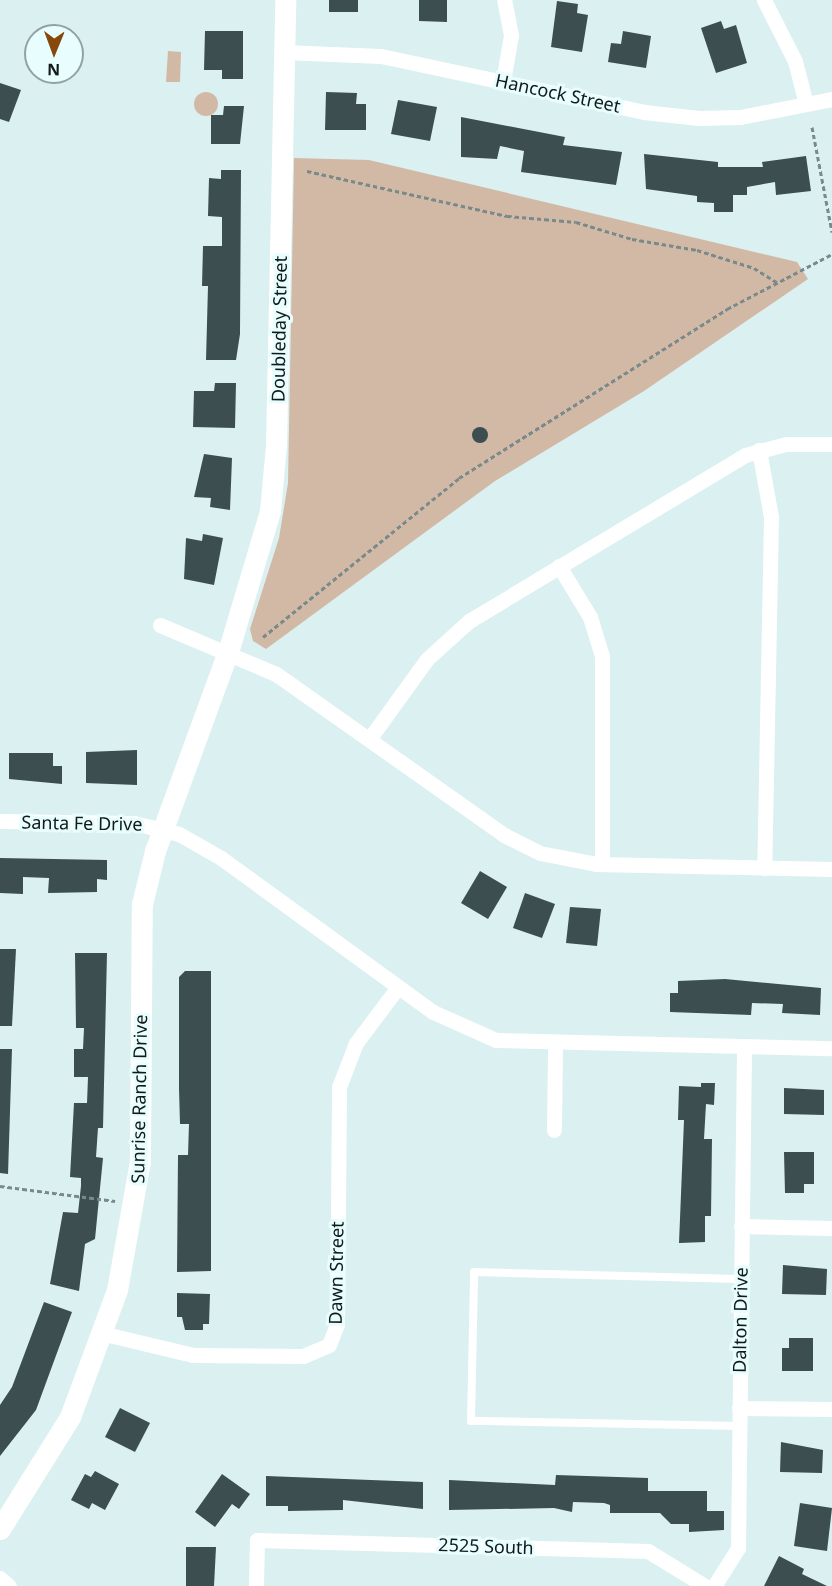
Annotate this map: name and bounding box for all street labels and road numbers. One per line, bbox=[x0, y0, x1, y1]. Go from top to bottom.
street label: Hancock Street bbox=[494, 69, 622, 117]
street label: Doubleday Street bbox=[267, 256, 291, 402]
street label: Santa Fe Drive bbox=[21, 811, 143, 835]
street label: Sunrise Ranch Drive bbox=[127, 1014, 151, 1184]
street label: Dawn Street bbox=[324, 1221, 348, 1325]
street label: Dalton Drive bbox=[728, 1267, 752, 1373]
street label: 2525 South bbox=[438, 1534, 534, 1558]

